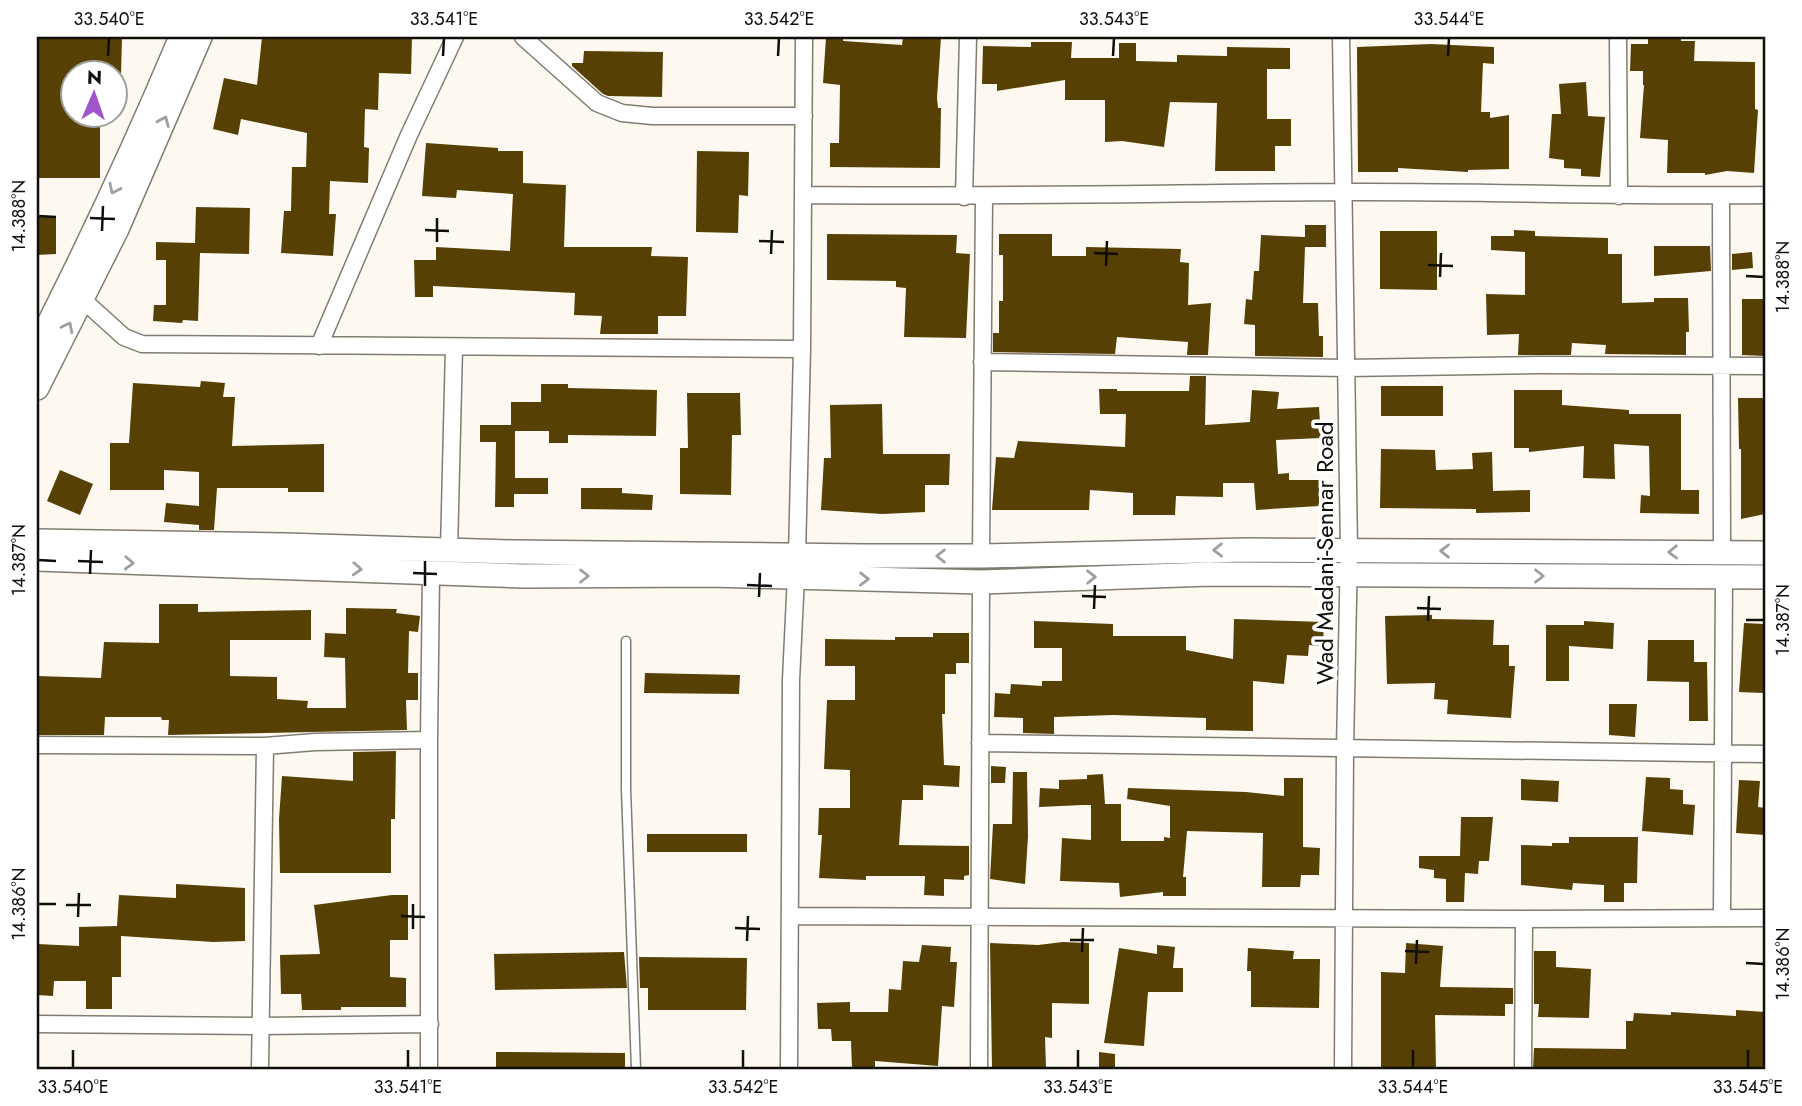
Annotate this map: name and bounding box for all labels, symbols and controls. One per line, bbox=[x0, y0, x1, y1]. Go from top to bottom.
text: 33.540°E bbox=[73, 6, 145, 32]
text: 33.541°E bbox=[410, 6, 478, 32]
text: 33.542°E bbox=[744, 6, 814, 32]
text: 33.543°E bbox=[1079, 6, 1149, 32]
text: 33.544°E bbox=[1414, 6, 1484, 32]
north arrow bbox=[60, 60, 130, 130]
text: N bbox=[87, 64, 103, 91]
one-way arrow bbox=[156, 116, 170, 128]
text: 14.388°N bbox=[6, 180, 32, 252]
one-way arrow bbox=[108, 182, 122, 194]
text: 14.388°N bbox=[1770, 241, 1796, 313]
one-way arrow bbox=[59, 322, 73, 334]
street label: Wad Madani-Sennar Road bbox=[1307, 421, 1342, 685]
text: 14.387°N bbox=[6, 524, 32, 596]
one-way arrow bbox=[1212, 542, 1222, 558]
one-way arrow bbox=[1439, 543, 1450, 559]
one-way arrow bbox=[1667, 544, 1678, 559]
one-way arrow bbox=[935, 548, 946, 564]
one-way arrow bbox=[124, 556, 135, 571]
one-way arrow bbox=[351, 562, 362, 577]
one-way arrow bbox=[579, 568, 590, 584]
one-way arrow bbox=[1534, 568, 1545, 584]
one-way arrow bbox=[1086, 569, 1097, 584]
one-way arrow bbox=[859, 571, 870, 587]
text: 14.387°N bbox=[1770, 584, 1796, 656]
text: 14.386°N bbox=[6, 868, 32, 940]
text: 14.386°N bbox=[1770, 928, 1796, 1000]
text: 33.540°E bbox=[37, 1074, 109, 1100]
text: 33.541°E bbox=[374, 1074, 442, 1100]
text: 33.542°E bbox=[708, 1074, 778, 1100]
text: 33.543°E bbox=[1043, 1074, 1113, 1100]
text: 33.544°E bbox=[1378, 1074, 1448, 1100]
text: 33.545°E bbox=[1713, 1074, 1783, 1100]

